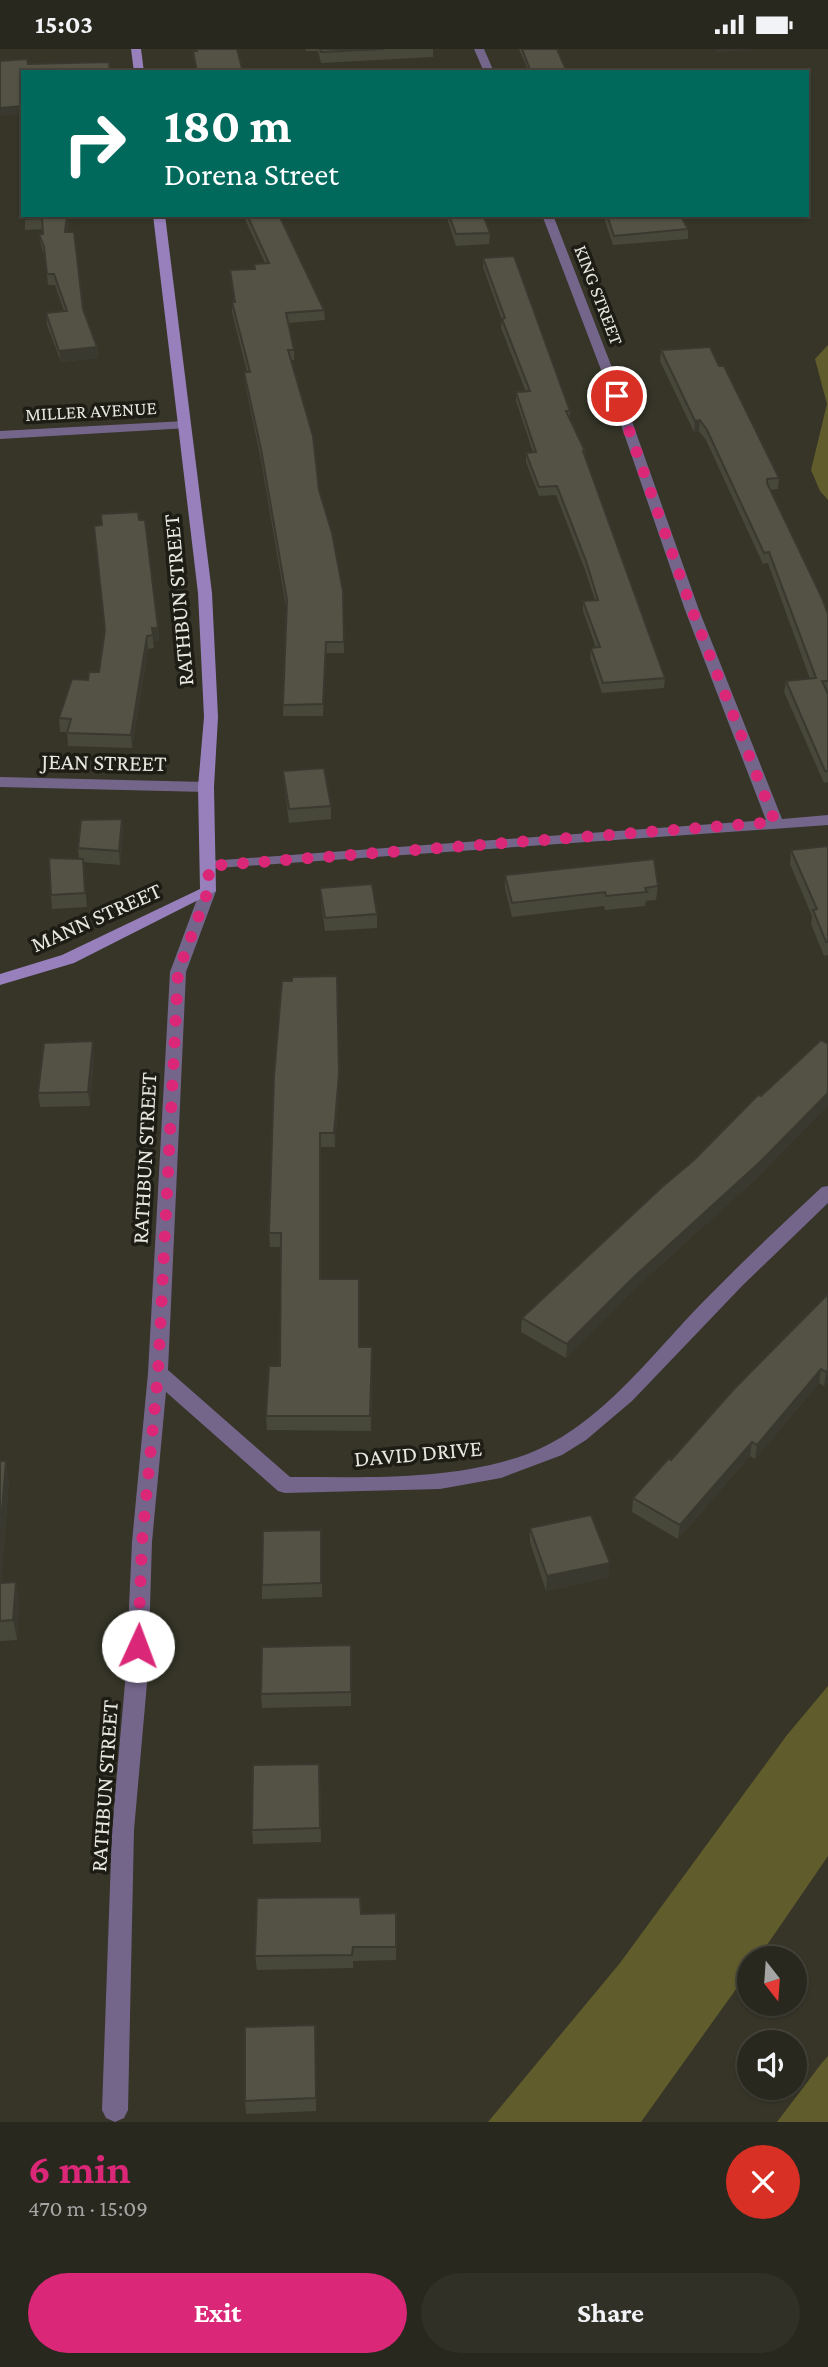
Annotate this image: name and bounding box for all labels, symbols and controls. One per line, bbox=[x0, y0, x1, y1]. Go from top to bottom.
text: 15:03 bbox=[35, 10, 93, 39]
icon: right bbox=[49, 98, 140, 189]
text: 180 m bbox=[164, 98, 292, 153]
text: Dorena Street bbox=[164, 156, 339, 192]
street label: KING STREET bbox=[570, 242, 628, 349]
pin bbox=[587, 366, 647, 426]
icon: arrive bbox=[598, 377, 636, 415]
street label: MILLER AVENUE bbox=[25, 397, 157, 425]
street label: RATHBUN STREET bbox=[157, 513, 198, 687]
street label: JEAN STREET bbox=[39, 748, 167, 776]
street label: MANN STREET bbox=[27, 876, 166, 957]
street label: RATHBUN STREET bbox=[127, 1071, 162, 1245]
street label: DAVID DRIVE bbox=[353, 1434, 483, 1472]
position arrow bbox=[101, 1609, 175, 1683]
street label: RATHBUN STREET bbox=[85, 1699, 123, 1873]
north arrow bbox=[737, 1946, 807, 2016]
map controls bbox=[737, 1946, 807, 2100]
button: sound bbox=[737, 2030, 807, 2100]
text: 6 min bbox=[28, 2145, 131, 2192]
button: close bbox=[726, 2145, 800, 2219]
text: 470 m · 15:09 bbox=[28, 2195, 148, 2221]
button: Exit bbox=[28, 2273, 407, 2353]
button: Share bbox=[421, 2273, 800, 2353]

